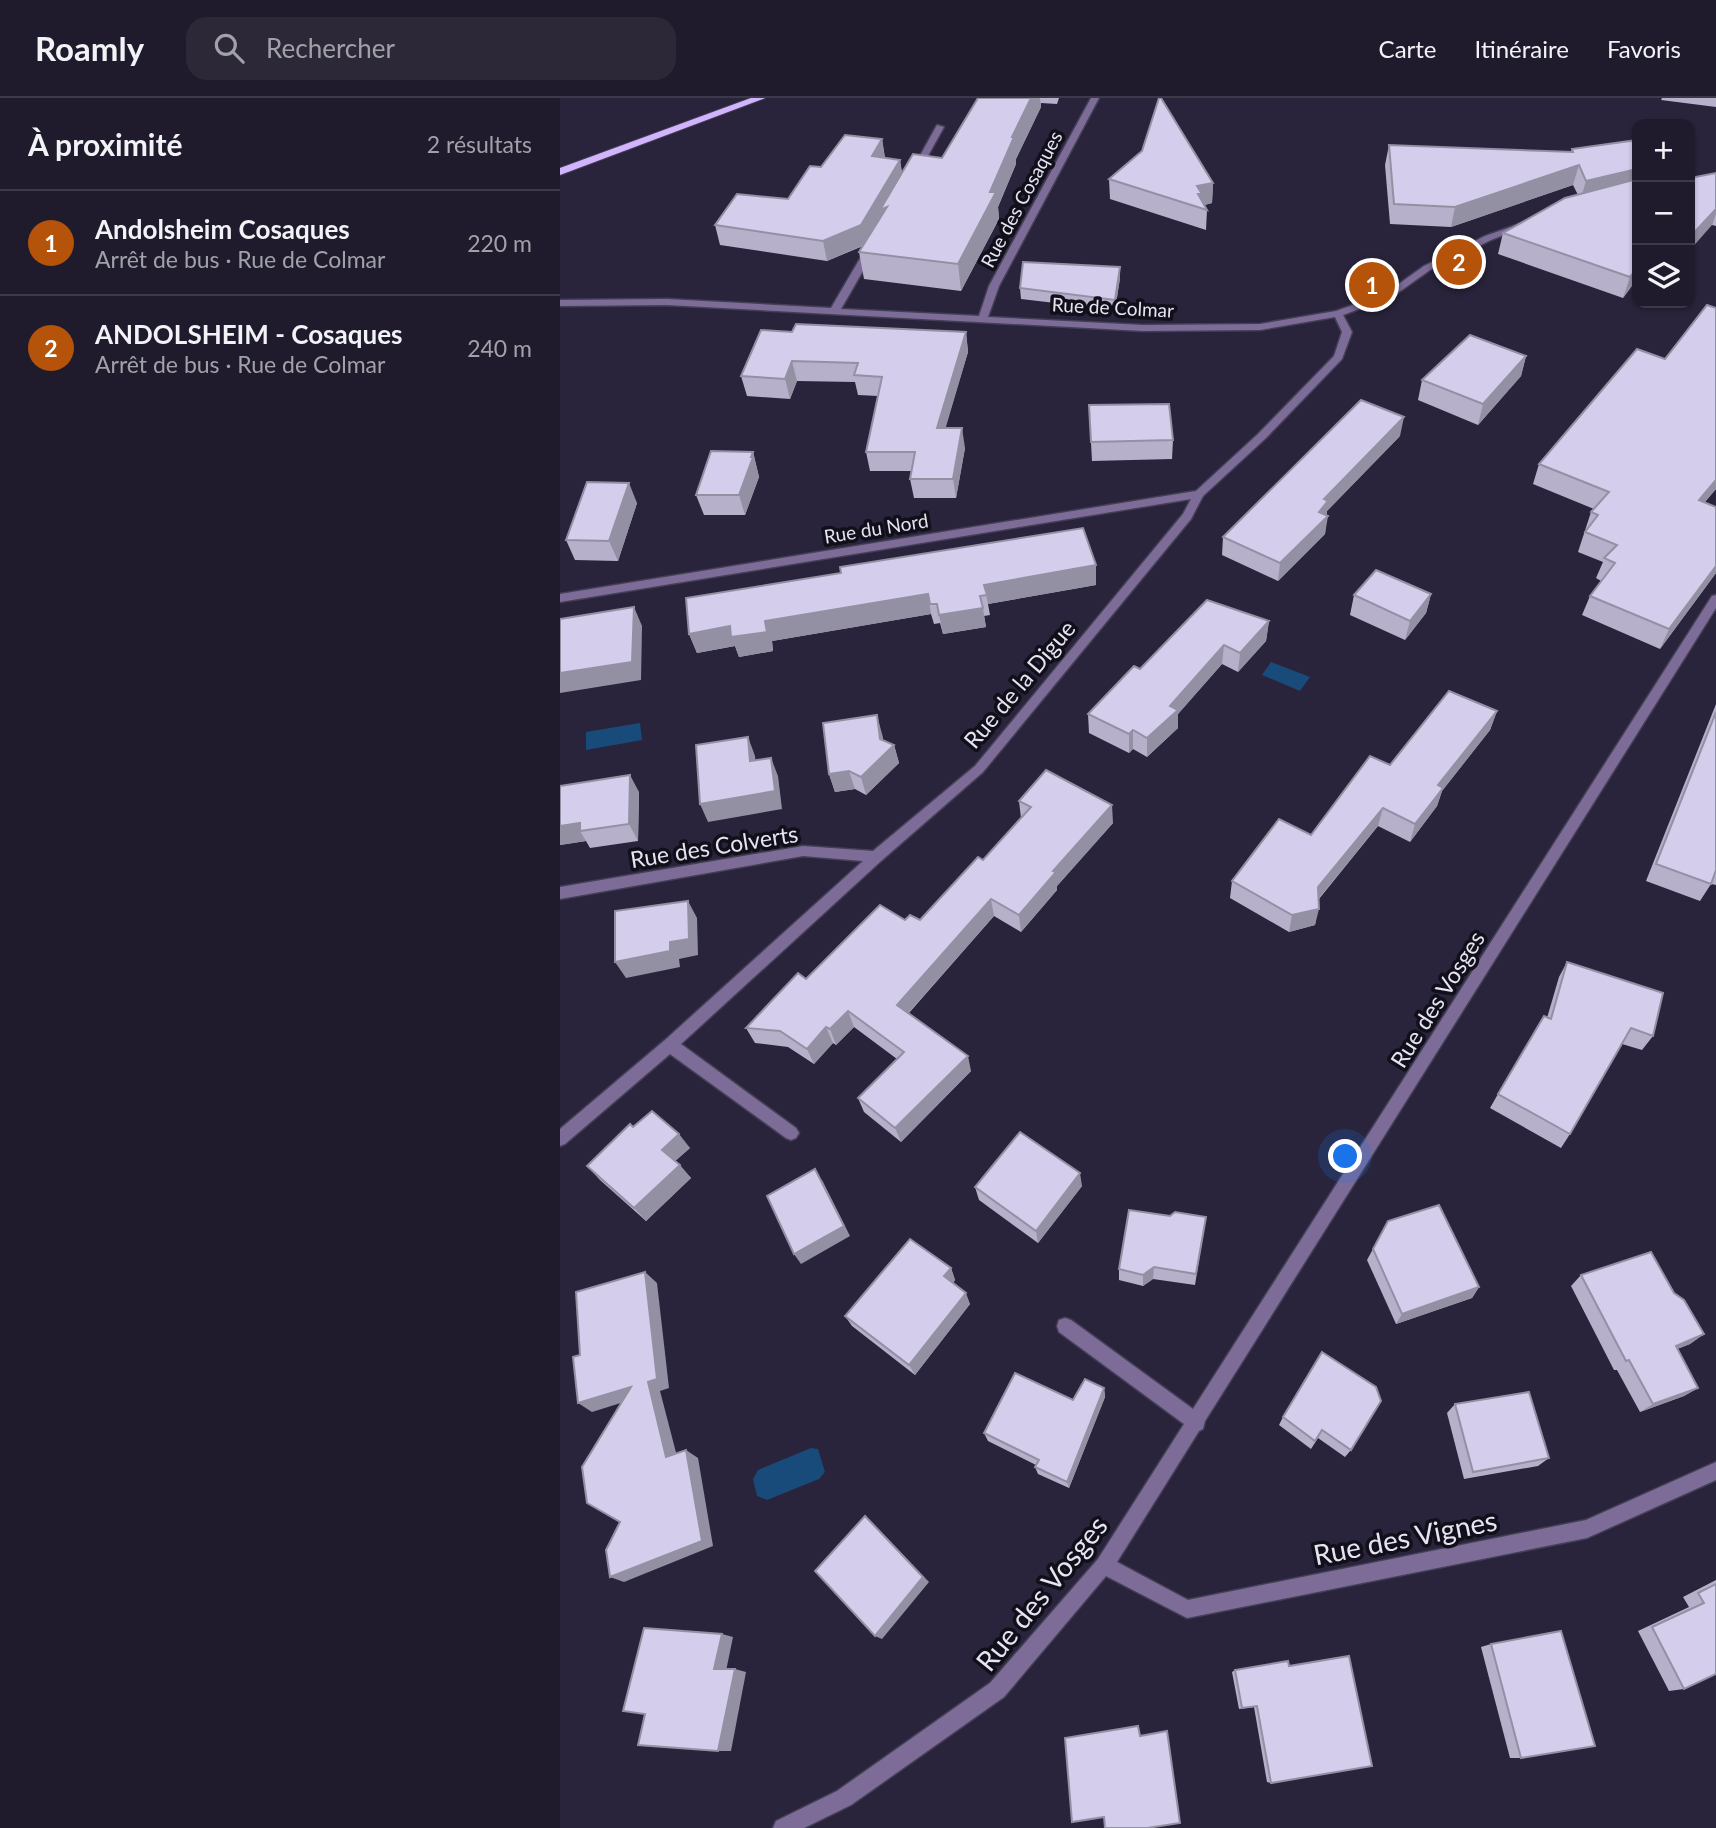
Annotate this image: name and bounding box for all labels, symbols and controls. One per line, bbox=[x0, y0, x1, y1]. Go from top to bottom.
search box bbox=[186, 17, 676, 80]
text: Roamly bbox=[35, 28, 144, 68]
icon: search bbox=[210, 29, 248, 67]
text: Rechercher bbox=[266, 32, 395, 64]
text: Carte bbox=[1379, 34, 1437, 63]
text: Itinéraire bbox=[1475, 34, 1569, 63]
text: Favoris bbox=[1607, 34, 1681, 63]
map controls bbox=[1632, 119, 1695, 308]
button: + bbox=[1632, 119, 1695, 182]
text: À proximité bbox=[28, 126, 183, 162]
street label: Rue des Cosaques bbox=[975, 127, 1067, 271]
text: 2 résultats bbox=[427, 130, 532, 158]
button: − bbox=[1632, 182, 1695, 245]
text: Andolsheim Cosaques bbox=[95, 213, 350, 245]
text: 1 bbox=[44, 229, 58, 257]
text: 220 m bbox=[467, 229, 532, 257]
pin: 2 bbox=[1436, 236, 1482, 288]
text: Arrêt de bus · Rue de Colmar bbox=[95, 245, 385, 273]
button: layers bbox=[1632, 245, 1695, 308]
pin: 1 bbox=[1349, 259, 1395, 311]
street label: Rue de Colmar bbox=[1051, 292, 1175, 322]
text: ANDOLSHEIM - Cosaques bbox=[95, 318, 402, 350]
text: 2 bbox=[44, 334, 58, 362]
text: 240 m bbox=[467, 334, 532, 362]
text: Arrêt de bus · Rue de Colmar bbox=[95, 350, 385, 378]
street label: Rue du Nord bbox=[822, 508, 930, 548]
street label: Rue de la Digue bbox=[957, 614, 1081, 754]
street label: Rue des Colverts bbox=[628, 819, 800, 873]
street label: Rue des Vosges bbox=[1384, 926, 1490, 1072]
your location bbox=[1328, 1139, 1362, 1173]
street label: Rue des Vignes bbox=[1310, 1503, 1500, 1571]
street label: Rue des Vosges bbox=[968, 1509, 1114, 1677]

